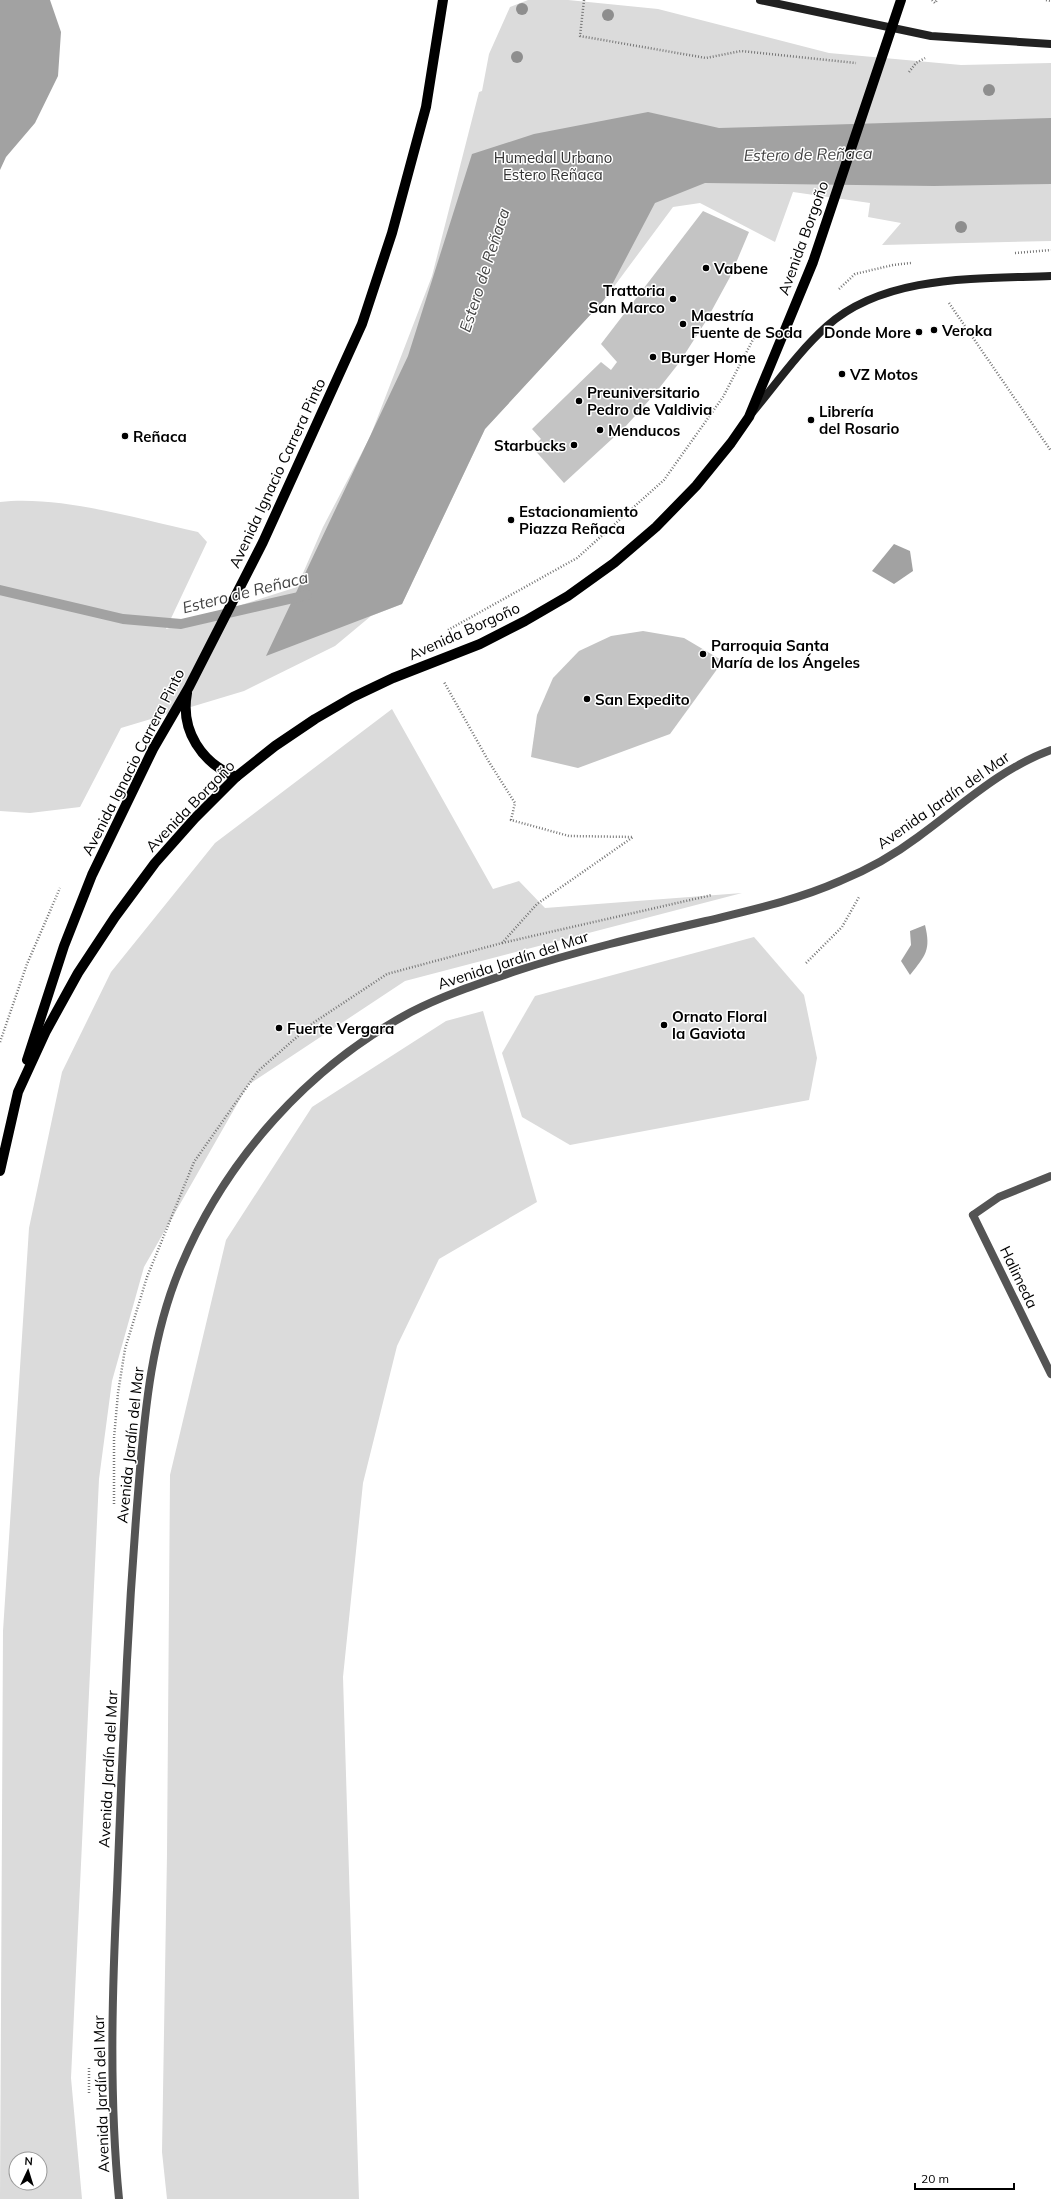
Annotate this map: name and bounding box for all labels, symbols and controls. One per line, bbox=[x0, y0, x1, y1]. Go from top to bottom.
water label: Estero de Reñaca bbox=[743, 143, 873, 165]
park label: Humedal Urbano Estero Reñaca bbox=[494, 148, 612, 184]
street label: Avenida Borgoño bbox=[774, 178, 832, 298]
water label: Estero de Reñaca bbox=[455, 205, 514, 334]
place label: Vabene bbox=[713, 259, 768, 278]
marker: Vabene bbox=[701, 263, 711, 273]
place label: Trattoria San Marco bbox=[588, 281, 665, 317]
marker: Trattoria San Marco bbox=[668, 294, 678, 304]
place label: Maestría Fuente de Soda bbox=[691, 306, 802, 342]
marker: Maestría Fuente de Soda bbox=[678, 319, 688, 329]
place label: Veroka bbox=[941, 321, 992, 340]
place label: Donde More bbox=[824, 323, 911, 342]
marker: Veroka bbox=[929, 325, 939, 335]
marker: Donde More bbox=[914, 327, 924, 337]
place label: Burger Home bbox=[661, 348, 756, 367]
marker: Burger Home bbox=[648, 352, 658, 362]
place label: VZ Motos bbox=[849, 365, 918, 384]
marker: VZ Motos bbox=[837, 369, 847, 379]
street label: Avenida Ignacio Carrera Pinto bbox=[225, 375, 329, 571]
place label: Preuniversitario Pedro de Valdivia bbox=[587, 383, 712, 419]
marker: Preuniversitario Pedro de Valdivia bbox=[574, 396, 584, 406]
place label: Librería del Rosario bbox=[819, 402, 899, 438]
marker: Librería del Rosario bbox=[806, 415, 816, 425]
place label: Menducos bbox=[608, 421, 680, 440]
marker: Menducos bbox=[595, 425, 605, 435]
place label: Reñaca bbox=[133, 427, 187, 446]
marker: Reñaca bbox=[120, 431, 130, 441]
place label: Starbucks bbox=[494, 436, 566, 455]
marker: Starbucks bbox=[569, 440, 579, 450]
place label: Estacionamiento Piazza Reñaca bbox=[519, 502, 638, 538]
marker: Estacionamiento Piazza Reñaca bbox=[506, 515, 516, 525]
water label: Estero de Reñaca bbox=[180, 567, 310, 617]
street label: Avenida Borgoño bbox=[405, 598, 523, 664]
place label: Parroquia Santa María de los Ángeles bbox=[711, 636, 860, 672]
marker: Parroquia Santa María de los Ángeles bbox=[698, 649, 708, 659]
street label: Avenida Ignacio Carrera Pinto bbox=[77, 665, 189, 859]
place label: San Expedito bbox=[595, 690, 690, 709]
marker: San Expedito bbox=[582, 694, 592, 704]
street label: Avenida Jardín del Mar bbox=[873, 747, 1013, 853]
street label: Avenida Borgoño bbox=[141, 756, 239, 856]
street label: Avenida Jardín del Mar bbox=[435, 926, 591, 993]
place label: Ornato Floral la Gaviota bbox=[672, 1007, 767, 1043]
place label: Fuerte Vergara bbox=[287, 1019, 394, 1038]
marker: Ornato Floral la Gaviota bbox=[659, 1020, 669, 1030]
marker: Fuerte Vergara bbox=[274, 1023, 284, 1033]
street label: Halimeda bbox=[996, 1243, 1042, 1311]
street label: Avenida Jardín del Mar bbox=[112, 1365, 148, 1524]
street label: Avenida Jardín del Mar bbox=[94, 1689, 122, 1848]
street label: Avenida Jardín del Mar bbox=[89, 2014, 113, 2173]
north arrow bbox=[8, 2151, 48, 2191]
text: N bbox=[24, 2154, 33, 2168]
scale bar bbox=[915, 2165, 1014, 2191]
text: 20 m bbox=[921, 2171, 949, 2186]

